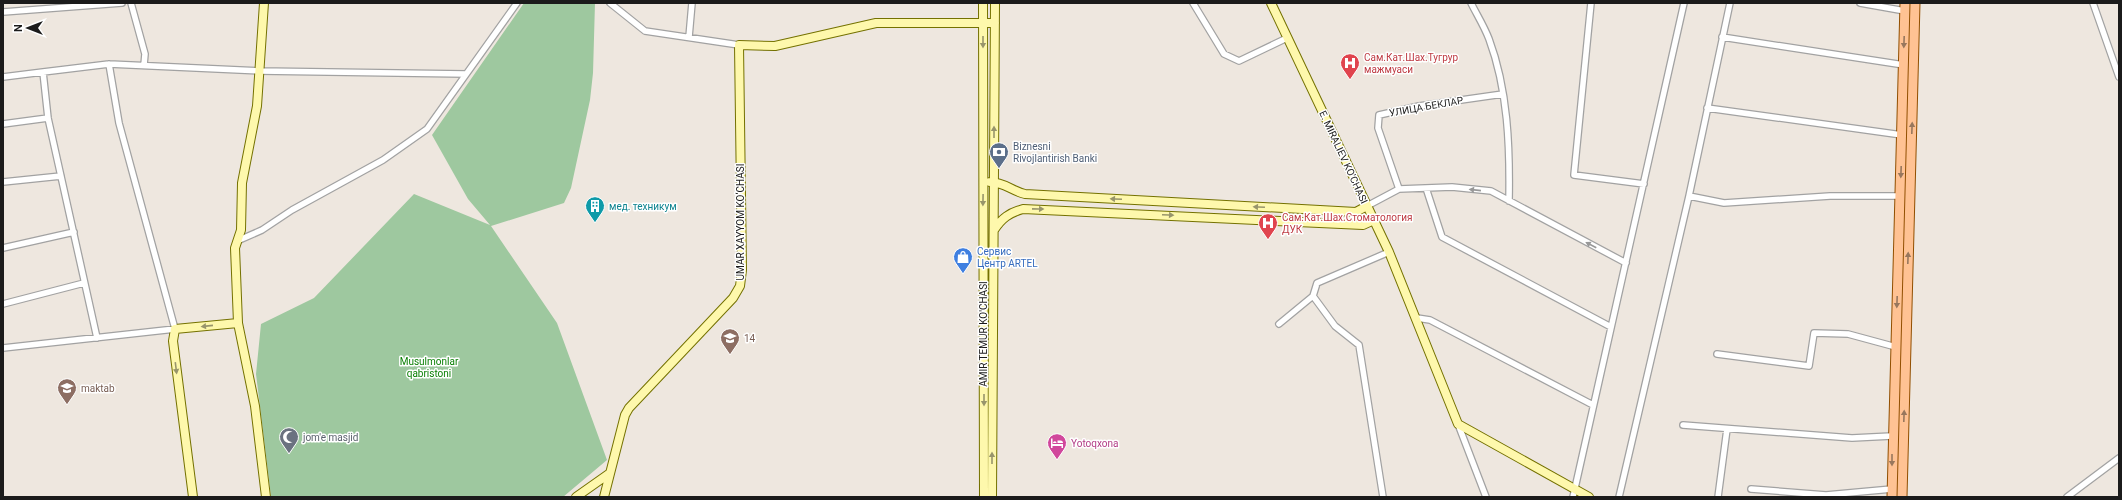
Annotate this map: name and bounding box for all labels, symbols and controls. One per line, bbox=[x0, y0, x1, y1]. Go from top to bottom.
north arrow bbox=[8, 8, 48, 48]
text: N bbox=[12, 24, 25, 32]
one-way arrow bbox=[980, 36, 986, 49]
one-way arrow bbox=[1901, 36, 1907, 49]
hospital icon: Сам.Кат.Шах.Тугрур мажмуаси bbox=[1339, 52, 1361, 80]
place label: Сам.Кат.Шах.Тугрур мажмуаси bbox=[1364, 52, 1459, 75]
street label: УЛИЦА БЕКЛАР bbox=[1388, 95, 1464, 118]
street label: E. MIRALIEV KO'CHASI bbox=[1317, 109, 1370, 205]
one-way arrow bbox=[1908, 122, 1915, 134]
one-way arrow bbox=[991, 125, 997, 138]
bank icon: Biznesni Rivojlantirish Banki bbox=[988, 141, 1010, 169]
place label: Biznesni Rivojlantirish Banki bbox=[1013, 141, 1097, 164]
street label: UMAR XAYYOM KO‘CHASI bbox=[735, 164, 746, 280]
one-way arrow bbox=[1898, 166, 1904, 179]
one-way arrow bbox=[1469, 186, 1481, 193]
one-way arrow bbox=[980, 194, 986, 207]
building icon: мед. техникум bbox=[584, 195, 606, 223]
one-way arrow bbox=[1110, 195, 1122, 202]
place label: мед. техникум bbox=[609, 201, 677, 212]
one-way arrow bbox=[1253, 203, 1265, 210]
one-way arrow bbox=[1032, 206, 1045, 212]
one-way arrow bbox=[1162, 212, 1174, 219]
hospital icon: Сам.Кат.Шах.Стоматология ДУК bbox=[1257, 212, 1279, 240]
place label: Сам.Кат.Шах.Стоматология ДУК bbox=[1282, 212, 1412, 235]
one-way arrow bbox=[1585, 242, 1597, 248]
shop icon: Сервис Центр ARTEL bbox=[952, 246, 974, 274]
place label: Сервис Центр ARTEL bbox=[977, 246, 1038, 269]
one-way arrow bbox=[1905, 251, 1911, 264]
street label: AMIR TEMUR KO'CHASI bbox=[978, 281, 989, 387]
one-way arrow bbox=[1894, 296, 1900, 309]
one-way arrow bbox=[201, 323, 213, 329]
school or university icon: 14 bbox=[719, 327, 741, 355]
place label: 14 bbox=[744, 333, 756, 344]
park label: Musulmonlar qabristoni bbox=[400, 356, 459, 379]
one-way arrow bbox=[173, 362, 179, 374]
school or university icon: maktab bbox=[56, 377, 78, 405]
place label: maktab bbox=[81, 383, 115, 394]
one-way arrow bbox=[981, 394, 987, 407]
one-way arrow bbox=[1901, 409, 1907, 422]
mosque icon: jom'e masjid bbox=[278, 426, 300, 454]
place label: jom'e masjid bbox=[302, 432, 358, 443]
hotel icon: Yotoqxona bbox=[1046, 432, 1068, 460]
place label: Yotoqxona bbox=[1071, 438, 1118, 449]
one-way arrow bbox=[989, 451, 995, 464]
one-way arrow bbox=[1889, 454, 1895, 467]

